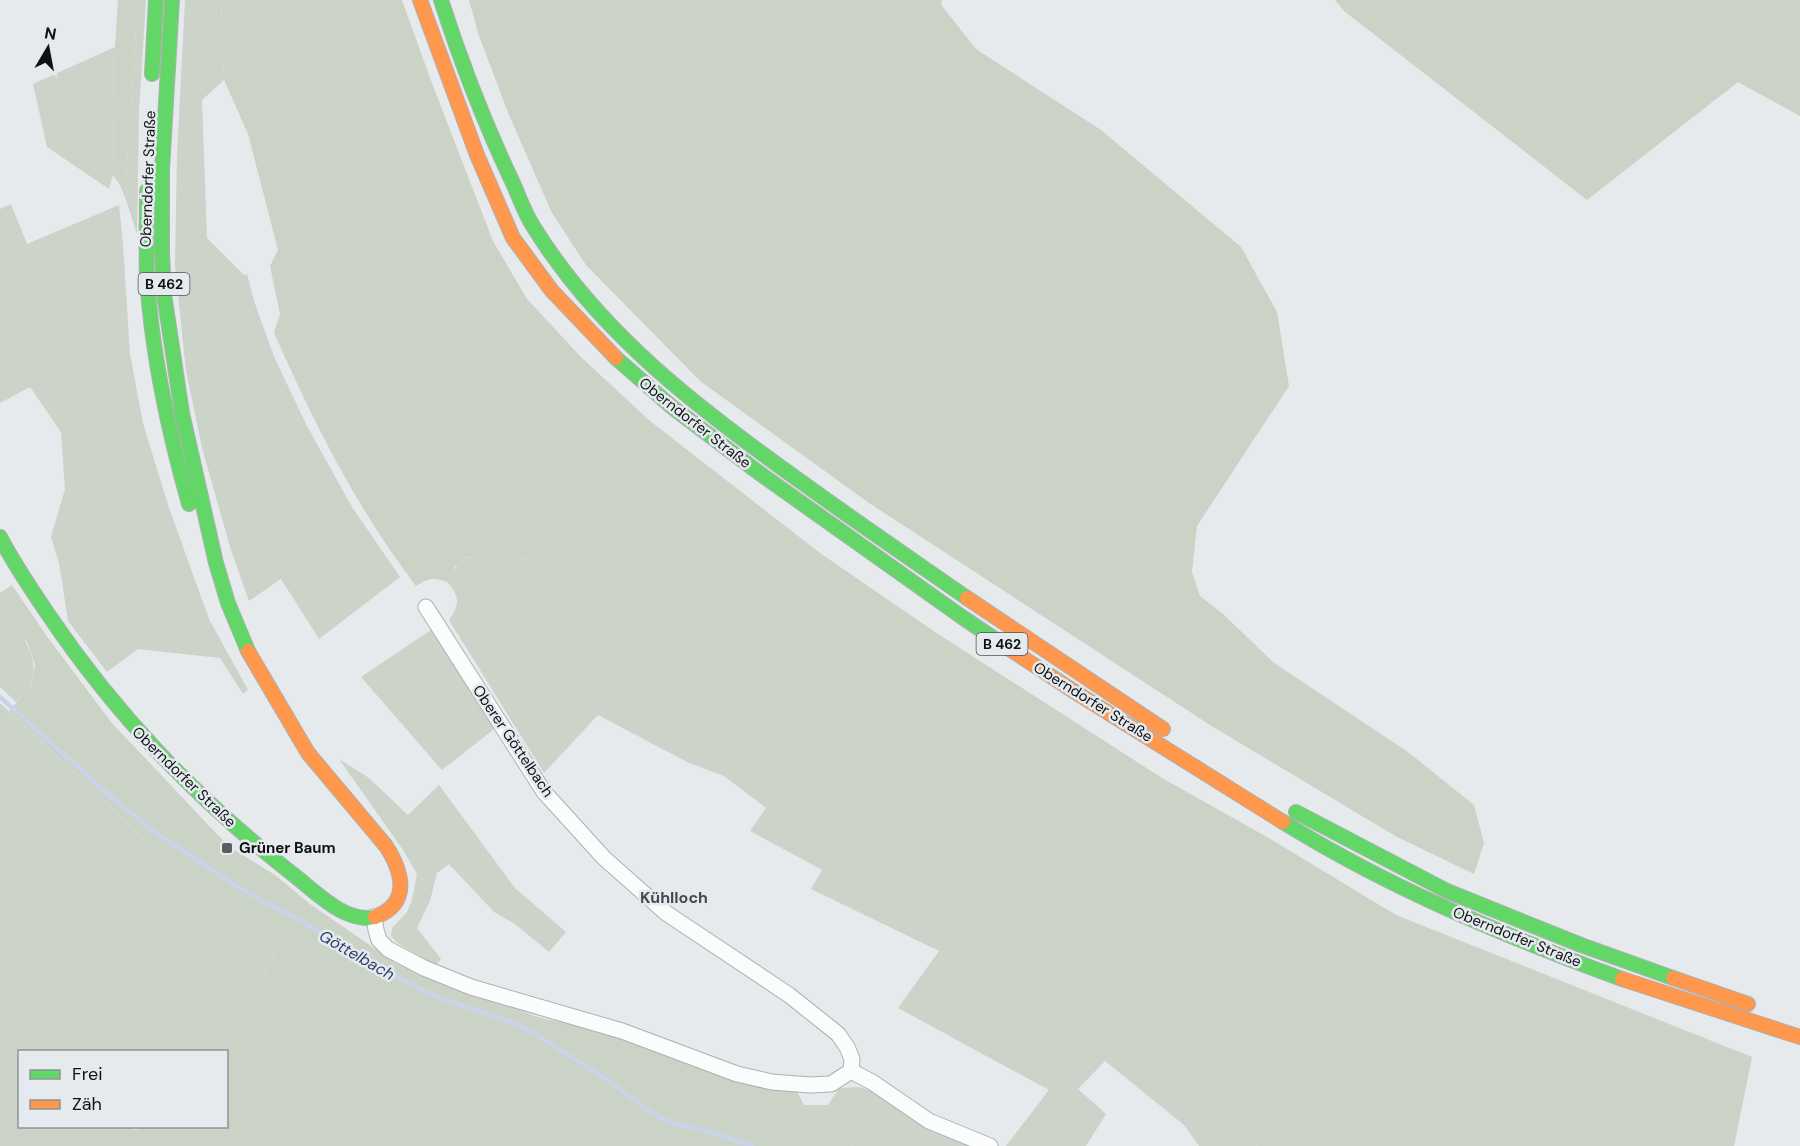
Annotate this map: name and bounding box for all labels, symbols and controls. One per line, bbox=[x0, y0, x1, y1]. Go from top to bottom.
north arrow bbox=[18, 18, 78, 78]
text: N bbox=[43, 22, 58, 45]
street label: Oberndorfer Straße bbox=[136, 110, 160, 248]
road number: B 462 bbox=[138, 273, 190, 295]
street label: Oberndorfer Straße bbox=[635, 373, 755, 473]
road number: B 462 bbox=[976, 633, 1028, 655]
street label: Oberndorfer Straße bbox=[1030, 657, 1156, 747]
street label: Oberer Göttelbach bbox=[468, 681, 558, 801]
street label: Oberndorfer Straße bbox=[128, 722, 240, 832]
place label: Grüner Baum bbox=[239, 838, 336, 858]
marker: Grüner Baum bbox=[220, 841, 234, 855]
district label: Kühlloch bbox=[640, 887, 708, 908]
street label: Oberndorfer Straße bbox=[1450, 902, 1584, 972]
water label: Göttelbach bbox=[316, 925, 398, 985]
legend bbox=[18, 1050, 228, 1128]
text: Frei bbox=[72, 1062, 103, 1086]
text: Zäh bbox=[72, 1092, 102, 1116]

